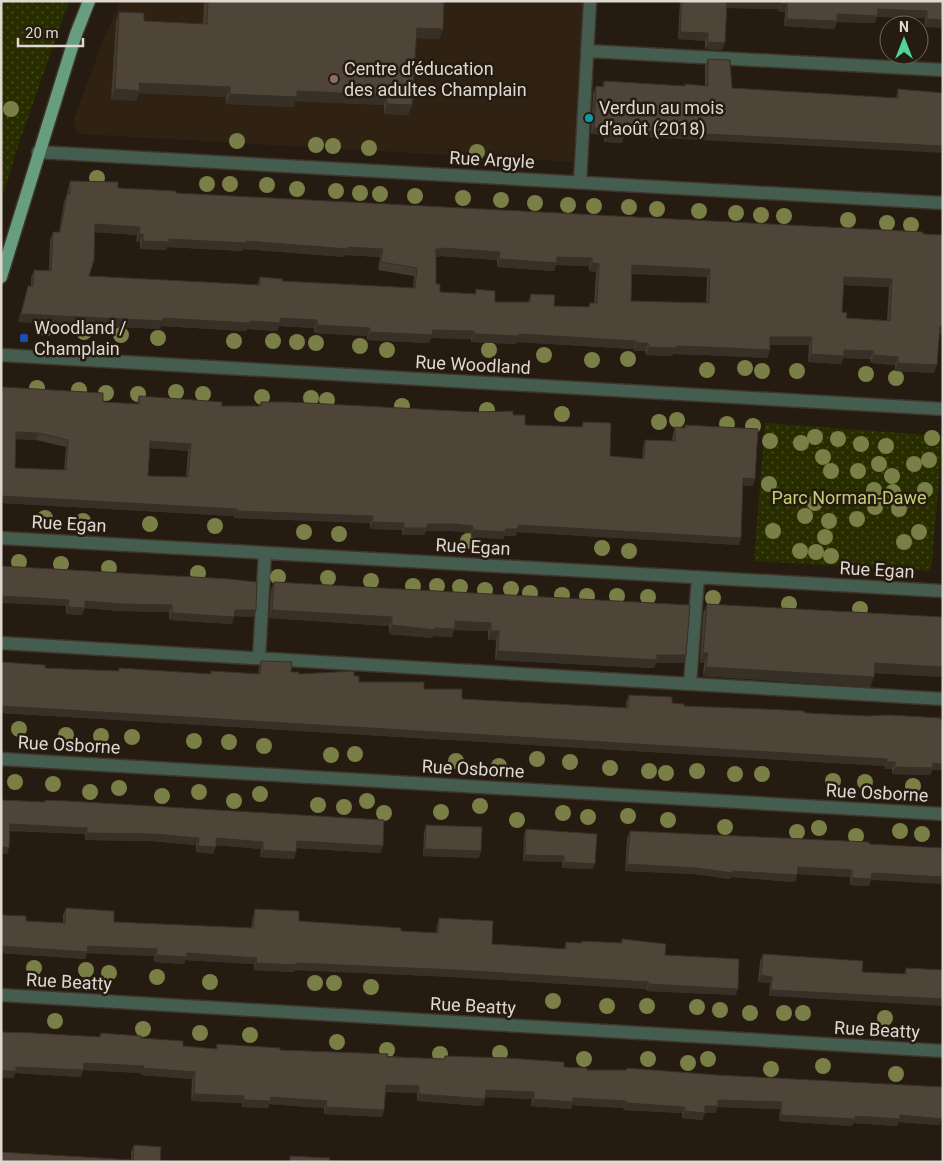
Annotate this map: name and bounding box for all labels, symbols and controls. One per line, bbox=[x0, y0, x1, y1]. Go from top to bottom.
scale bar bbox=[18, 15, 82, 47]
north arrow bbox=[879, 15, 929, 65]
text: N bbox=[899, 19, 909, 35]
text: 20 m bbox=[25, 24, 59, 42]
place label: Centre d’éducation des adultes Champlain bbox=[344, 58, 527, 100]
marker: Centre d’éducation des adultes Champlain bbox=[328, 73, 340, 85]
place label: Verdun au mois d’août (2018) bbox=[599, 97, 724, 140]
marker: Verdun au mois d’août (2018) bbox=[583, 112, 595, 124]
street label: Rue Argyle bbox=[449, 147, 535, 172]
place label: Woodland / Champlain bbox=[34, 317, 127, 359]
marker: Woodland / Champlain bbox=[18, 332, 30, 344]
street label: Rue Woodland bbox=[415, 351, 531, 378]
park label: Parc Norman-Dawe bbox=[771, 487, 927, 508]
street label: Rue Egan bbox=[31, 511, 107, 536]
street label: Rue Egan bbox=[435, 534, 511, 559]
street label: Rue Egan bbox=[839, 557, 915, 582]
street label: Rue Osborne bbox=[17, 731, 121, 758]
street label: Rue Osborne bbox=[421, 755, 525, 782]
street label: Rue Osborne bbox=[825, 779, 929, 806]
street label: Rue Beatty bbox=[26, 969, 113, 994]
street label: Rue Beatty bbox=[430, 993, 517, 1018]
street label: Rue Beatty bbox=[834, 1017, 921, 1042]

